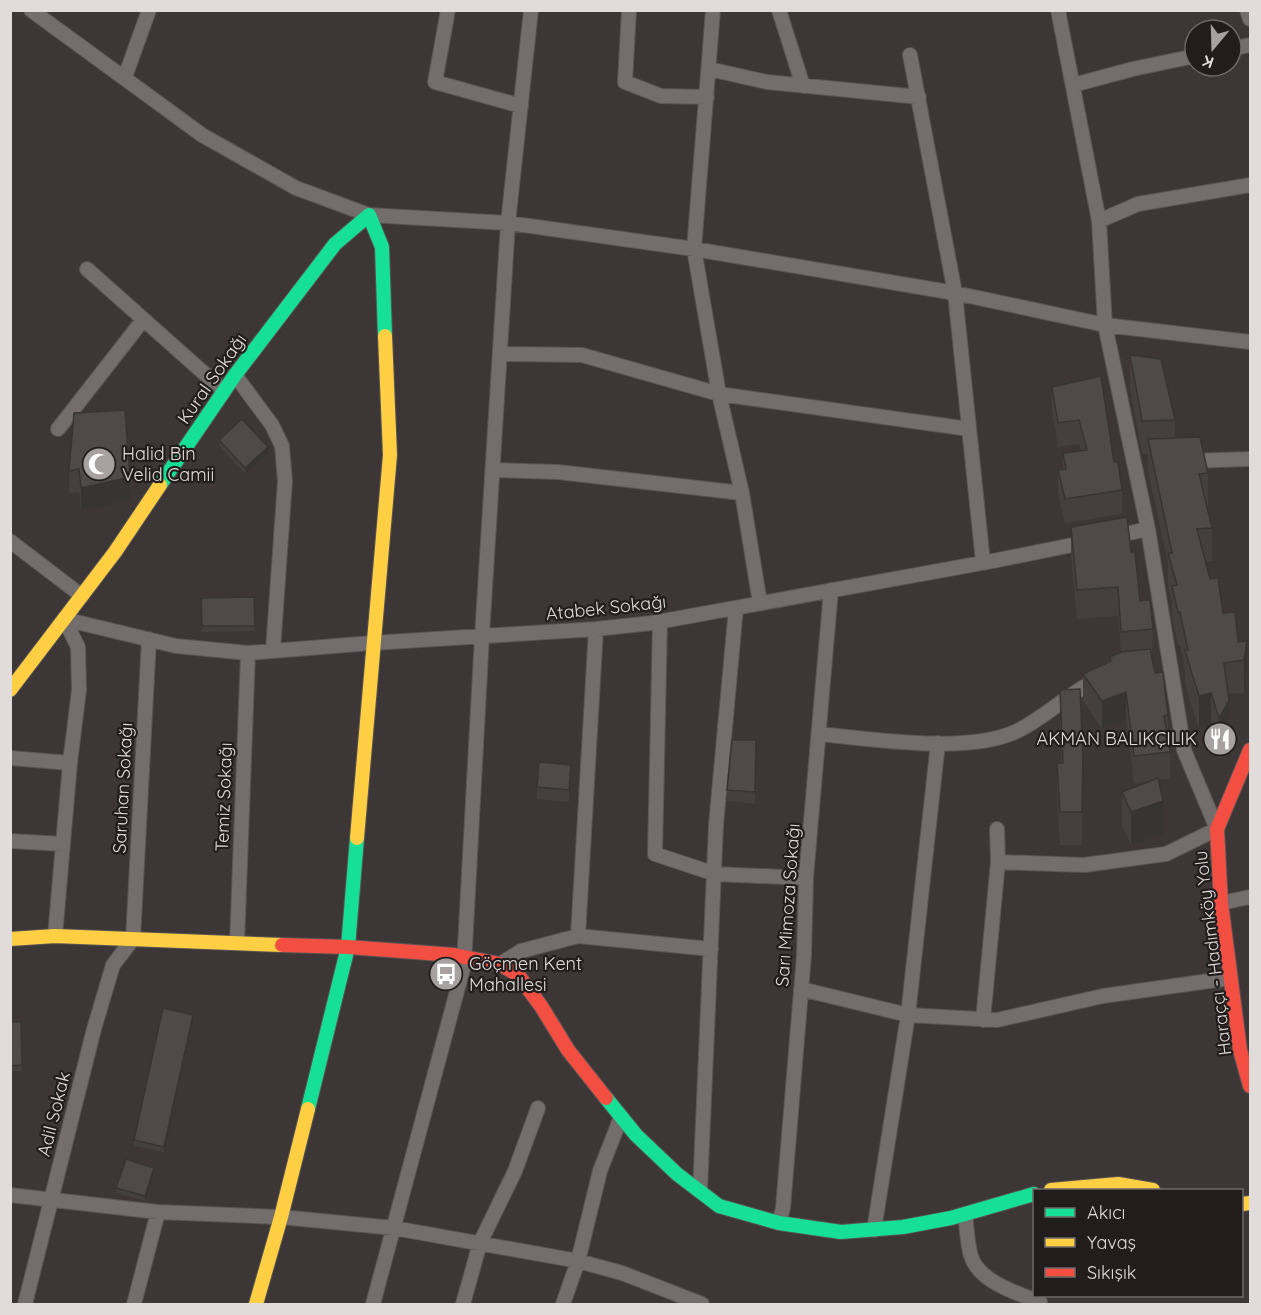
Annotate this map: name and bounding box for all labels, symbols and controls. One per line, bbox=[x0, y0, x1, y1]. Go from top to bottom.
north arrow bbox=[1183, 18, 1243, 78]
text: K bbox=[1200, 51, 1216, 73]
street label: Kural Sokağı bbox=[172, 329, 251, 428]
place label: Halid Bin Velid Camii bbox=[122, 442, 214, 486]
mosque icon: Halid Bin Velid Camii bbox=[81, 446, 117, 482]
street label: Atabek Sokağı bbox=[545, 590, 667, 625]
restaurant icon: AKMAN BALIKÇILIK bbox=[1202, 721, 1238, 757]
street label: Saruhan Sokağı bbox=[108, 722, 137, 854]
place label: AKMAN BALIKÇILIK bbox=[1037, 727, 1197, 750]
street label: Temiz Sokağı bbox=[210, 742, 237, 852]
street label: Sarı Mimoza Sokağı bbox=[770, 823, 805, 987]
street label: Haraççı - Hadımköy Yolu bbox=[1189, 849, 1236, 1057]
place label: Göçmen Kent Mahallesi bbox=[469, 952, 582, 996]
bus stop icon: Göçmen Kent Mahallesi bbox=[428, 956, 464, 992]
street label: Adil Sokak bbox=[32, 1069, 75, 1159]
legend bbox=[1033, 1189, 1243, 1297]
text: Akıcı bbox=[1087, 1201, 1125, 1224]
text: Yavaş bbox=[1087, 1231, 1136, 1254]
text: Sıkışık bbox=[1087, 1261, 1136, 1284]

